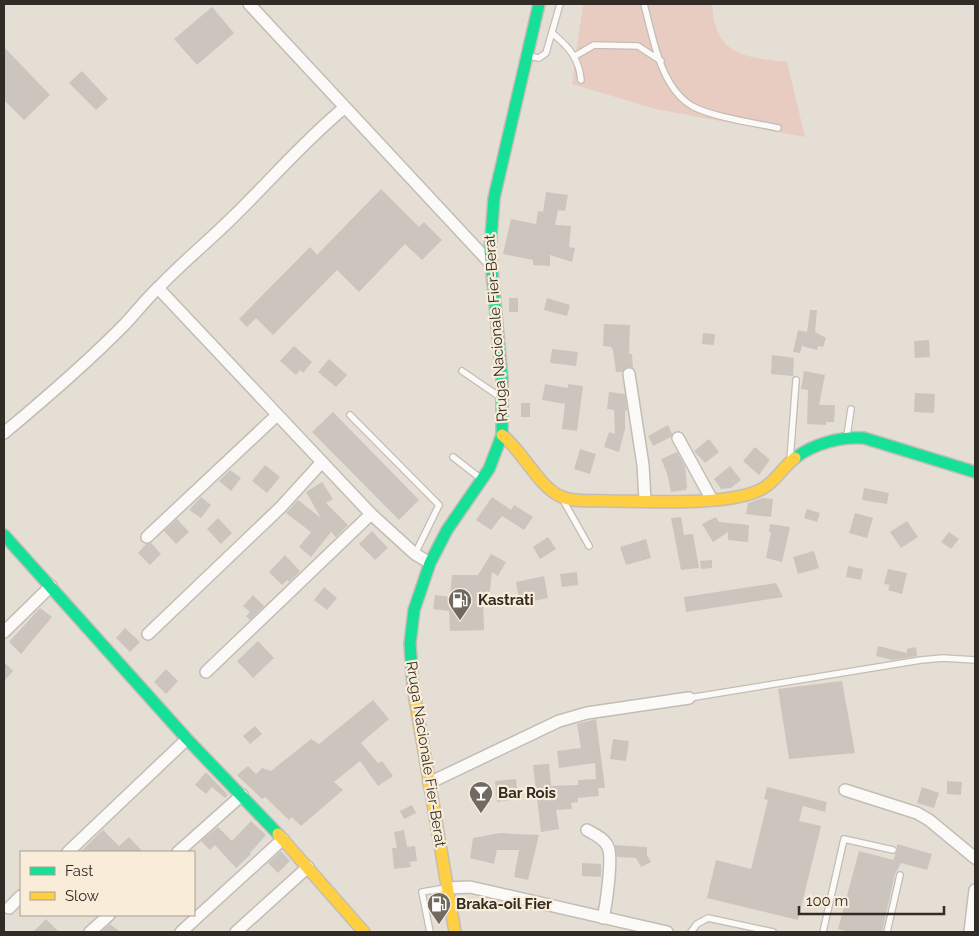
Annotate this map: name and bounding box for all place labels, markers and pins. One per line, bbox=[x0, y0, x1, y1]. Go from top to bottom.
fuel station icon: Kastrati bbox=[447, 587, 473, 621]
place label: Kastrati bbox=[478, 591, 534, 609]
bar icon: Bar Rois bbox=[468, 780, 494, 814]
place label: Bar Rois bbox=[498, 784, 556, 802]
fuel station icon: Braka-oil Fier bbox=[426, 891, 452, 925]
place label: Braka-oil Fier bbox=[456, 895, 552, 913]

